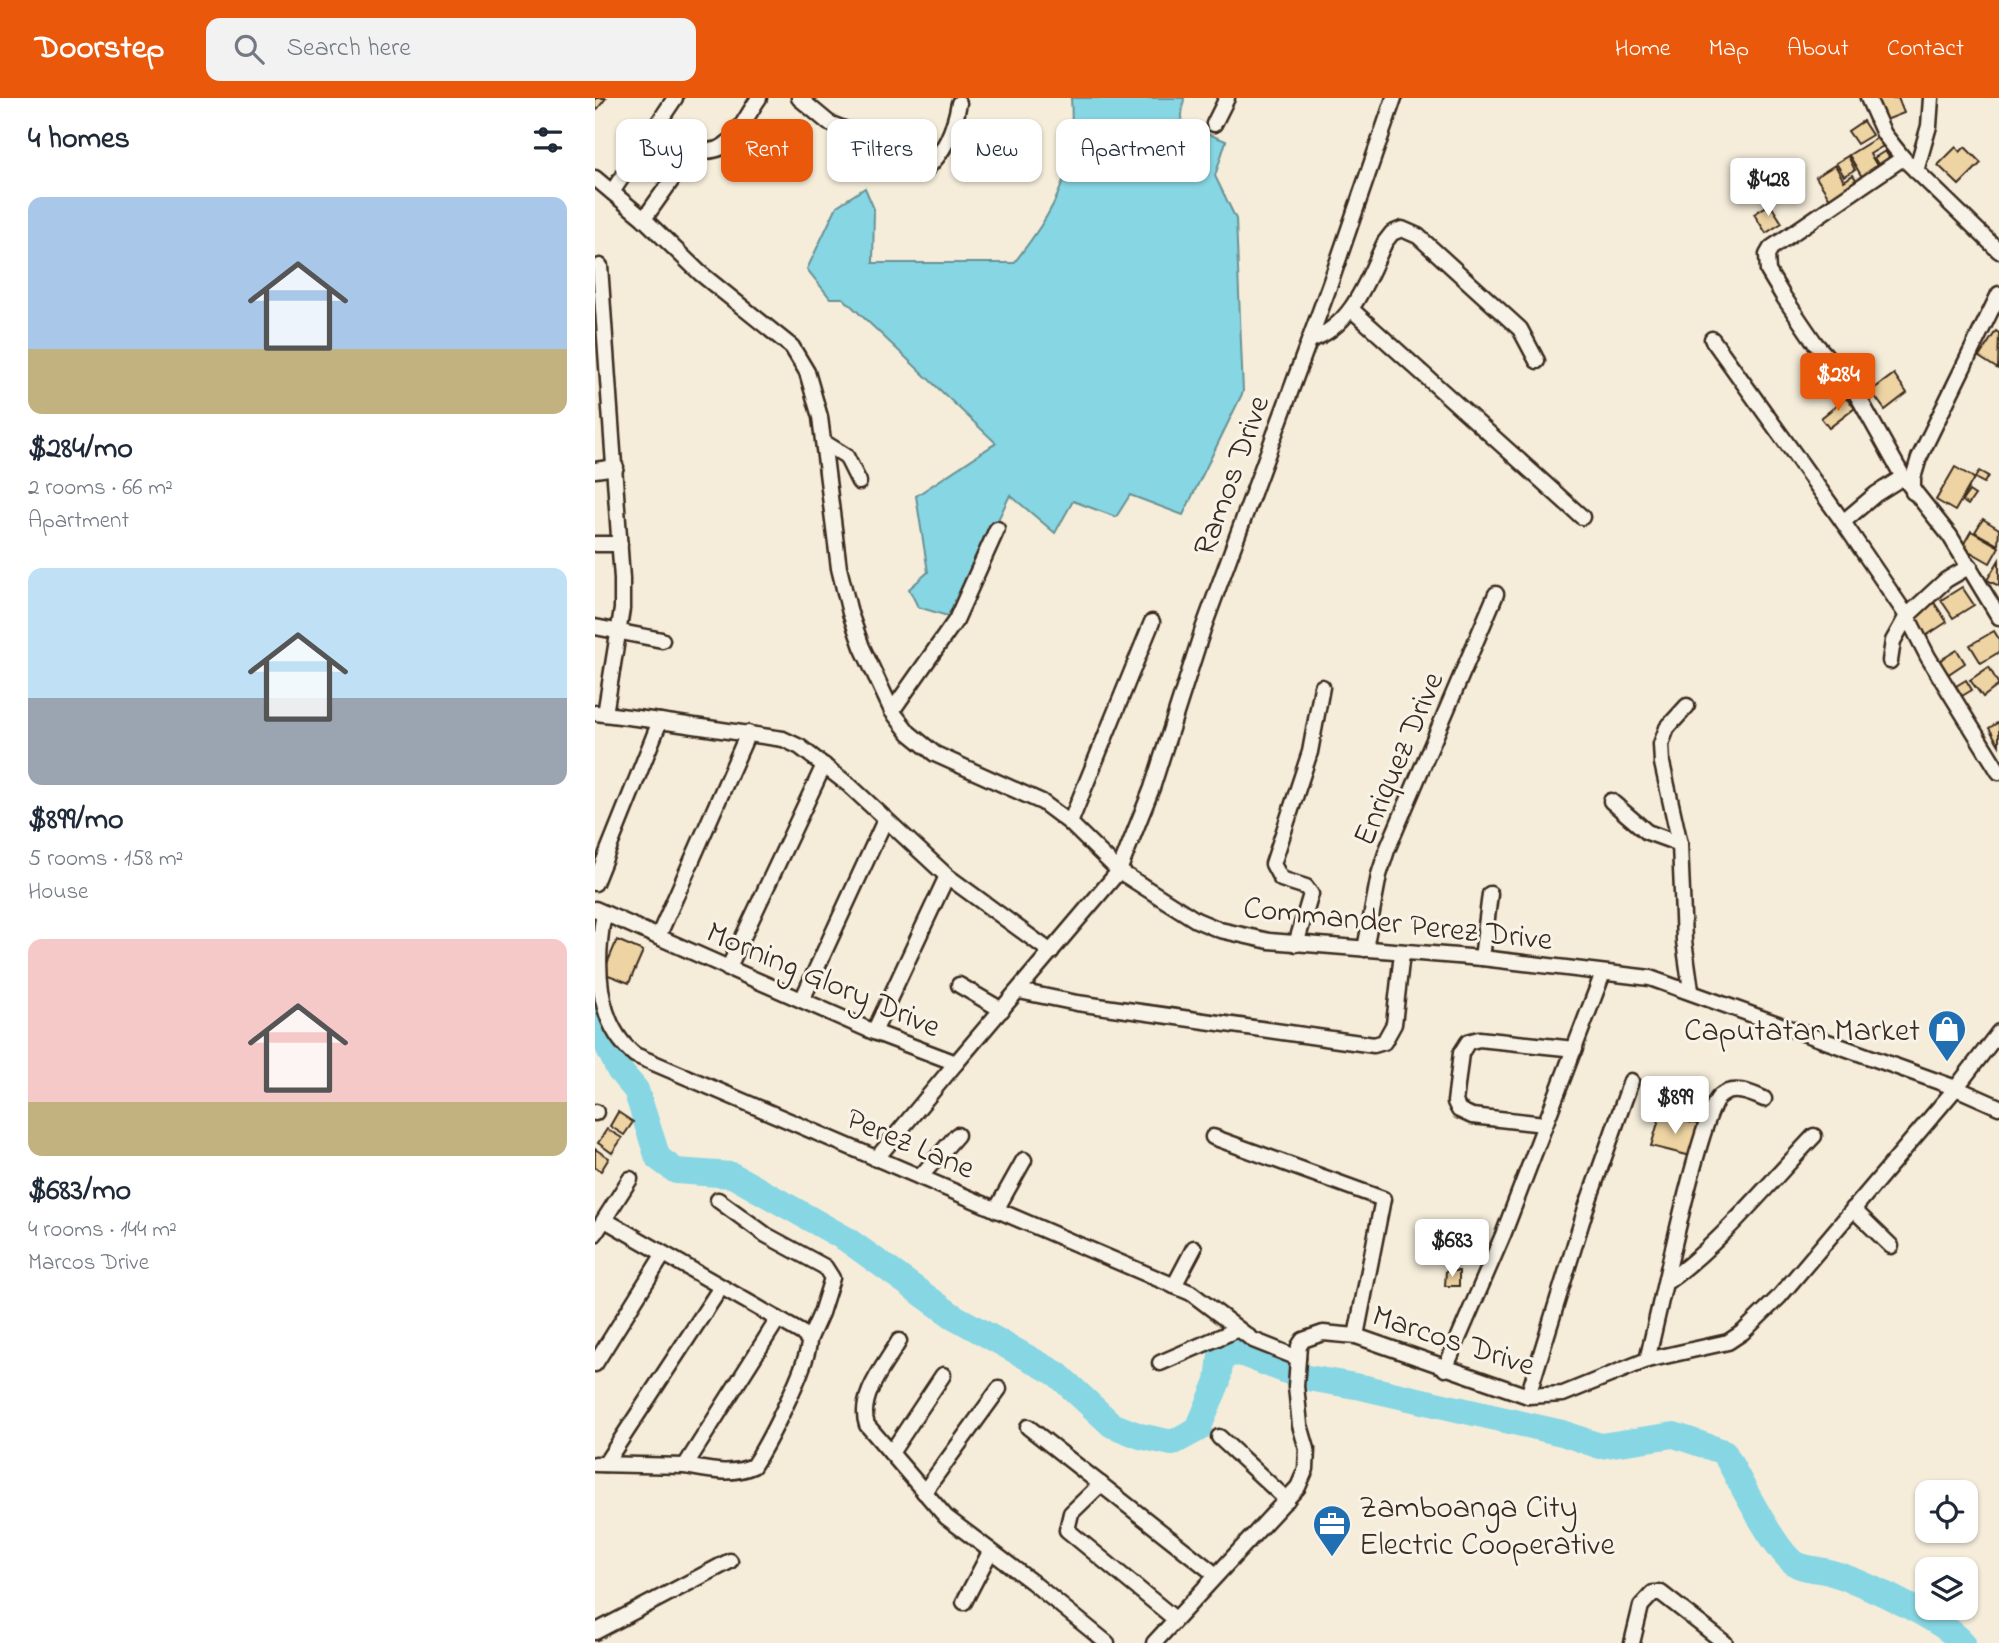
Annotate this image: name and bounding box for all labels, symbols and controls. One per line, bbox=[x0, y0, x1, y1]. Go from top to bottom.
search box bbox=[206, 18, 696, 81]
text: Doorstep bbox=[35, 25, 164, 73]
icon: search bbox=[230, 30, 268, 68]
text: Search here bbox=[286, 30, 411, 68]
text: Home bbox=[1615, 32, 1671, 67]
text: Map bbox=[1709, 32, 1749, 67]
text: About bbox=[1787, 32, 1849, 67]
text: Contact bbox=[1887, 32, 1964, 67]
text: 4 homes bbox=[28, 118, 130, 162]
chip: Buy bbox=[616, 119, 707, 182]
chip: Rent bbox=[721, 119, 813, 182]
chip: Filters bbox=[827, 119, 937, 182]
chip: New bbox=[951, 119, 1042, 182]
chip: Apartment bbox=[1056, 119, 1210, 182]
icon: filters bbox=[529, 121, 567, 159]
pin: $428 bbox=[1727, 158, 1809, 218]
text: $428 bbox=[1746, 164, 1790, 197]
icon: home bbox=[235, 243, 361, 369]
pin: $284 bbox=[1797, 354, 1879, 413]
text: $284 bbox=[1816, 359, 1860, 392]
street label: Ramos Drive bbox=[1183, 389, 1284, 563]
text: $284/mo bbox=[28, 428, 133, 472]
text: 2 rooms · 66 m² bbox=[28, 472, 173, 505]
text: Apartment bbox=[28, 505, 129, 538]
icon: home bbox=[235, 614, 361, 740]
street label: Enriquez Drive bbox=[1342, 664, 1458, 854]
text: $899/mo bbox=[28, 799, 124, 843]
text: 5 rooms · 158 m² bbox=[28, 843, 183, 876]
text: House bbox=[28, 876, 88, 909]
street label: Commander Perez Drive bbox=[1241, 886, 1555, 965]
street label: Morning Glory Drive bbox=[698, 911, 948, 1052]
icon: home bbox=[235, 985, 361, 1111]
shop icon: Caputatan Market bbox=[1926, 1008, 1968, 1063]
place label: Caputatan Market bbox=[1684, 1009, 1920, 1056]
pin: $899 bbox=[1634, 1076, 1716, 1136]
text: $899 bbox=[1657, 1082, 1693, 1115]
street label: Perez Lane bbox=[838, 1097, 982, 1194]
text: $683/mo bbox=[28, 1170, 131, 1214]
text: 4 rooms · 144 m² bbox=[28, 1214, 177, 1247]
pin: $683 bbox=[1411, 1220, 1493, 1279]
text: $683 bbox=[1431, 1225, 1473, 1258]
text: Marcos Drive bbox=[28, 1247, 149, 1280]
street label: Marcos Drive bbox=[1365, 1294, 1541, 1391]
map controls bbox=[1915, 1480, 1978, 1620]
button: locate bbox=[1915, 1480, 1978, 1543]
place label: Zamboanga City Electric Cooperative bbox=[1359, 1486, 1616, 1570]
office icon: Zamboanga City Electric Cooperative bbox=[1311, 1503, 1353, 1558]
button: layers bbox=[1915, 1557, 1978, 1620]

